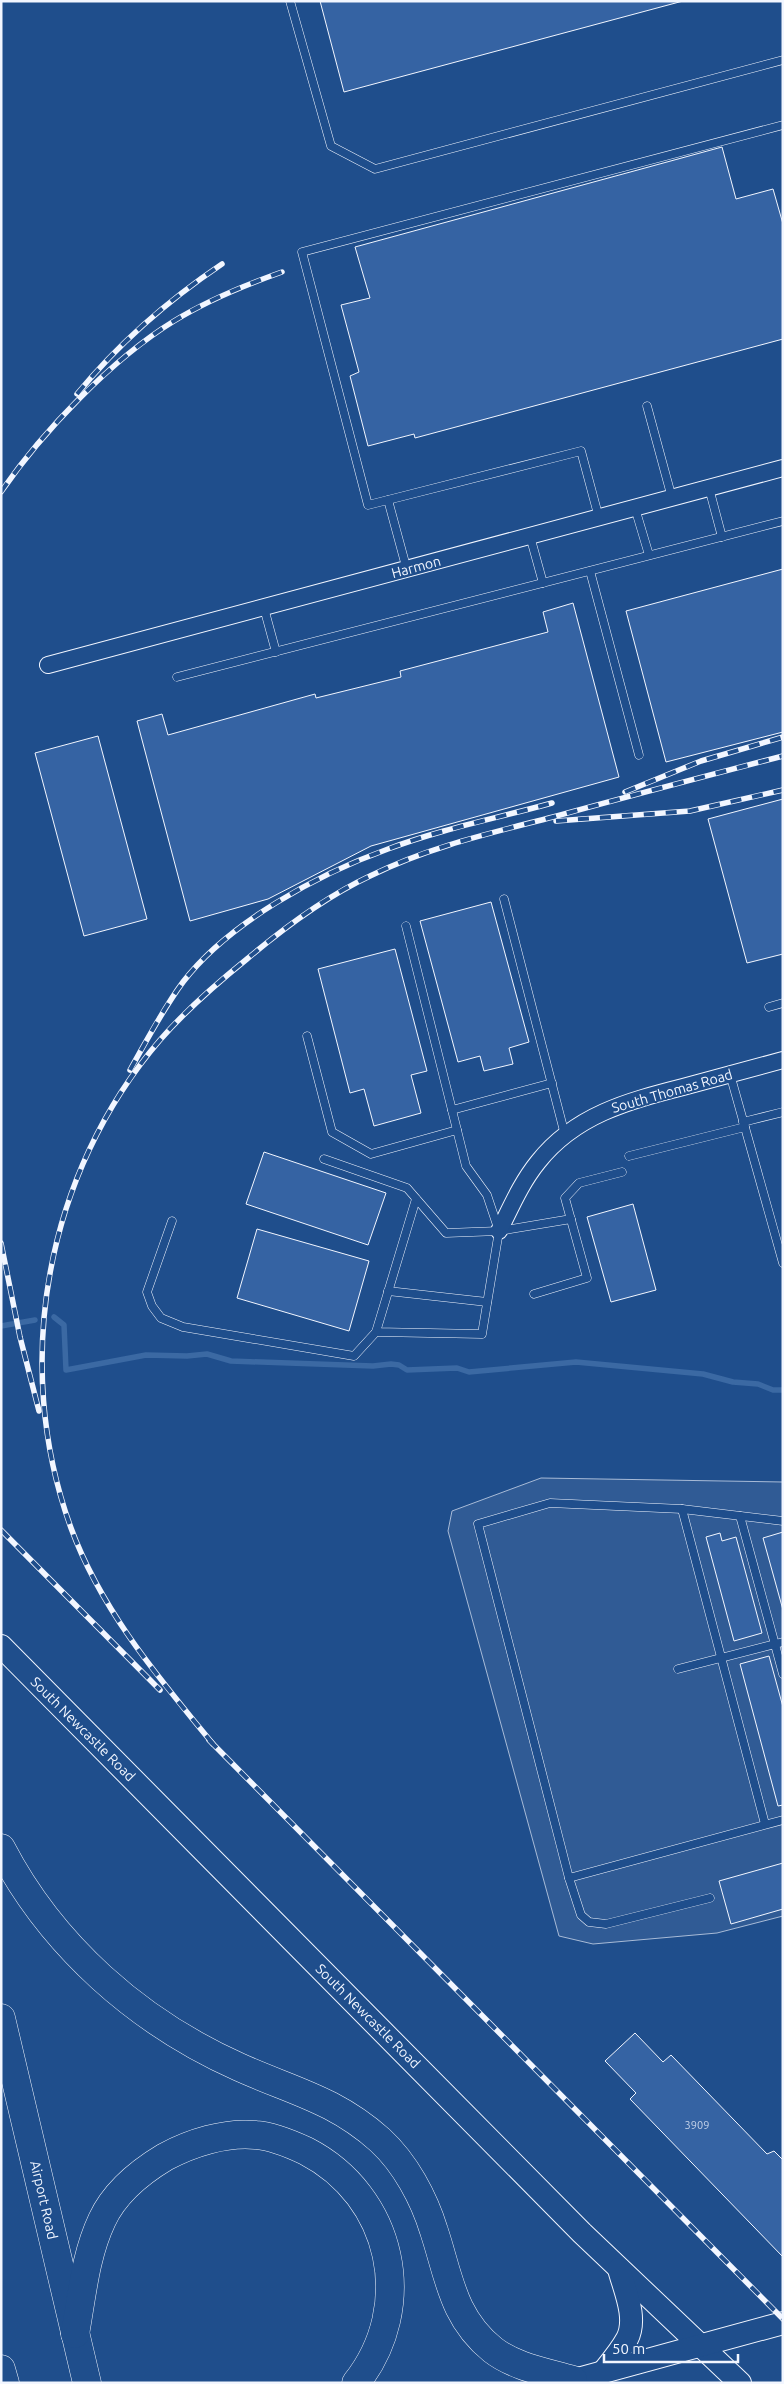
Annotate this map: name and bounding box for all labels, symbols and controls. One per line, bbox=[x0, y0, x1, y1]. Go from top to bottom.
street label: Harmon bbox=[390, 553, 442, 581]
street label: South Thomas Road bbox=[610, 1066, 734, 1116]
street label: South Newcastle Road bbox=[28, 1674, 138, 1784]
street label: South Newcastle Road bbox=[313, 1961, 423, 2071]
house number: 3909 bbox=[685, 2119, 709, 2131]
street label: Airport Road bbox=[27, 2159, 61, 2241]
scale bar bbox=[604, 2332, 738, 2364]
text: 50 m bbox=[612, 2340, 645, 2357]

